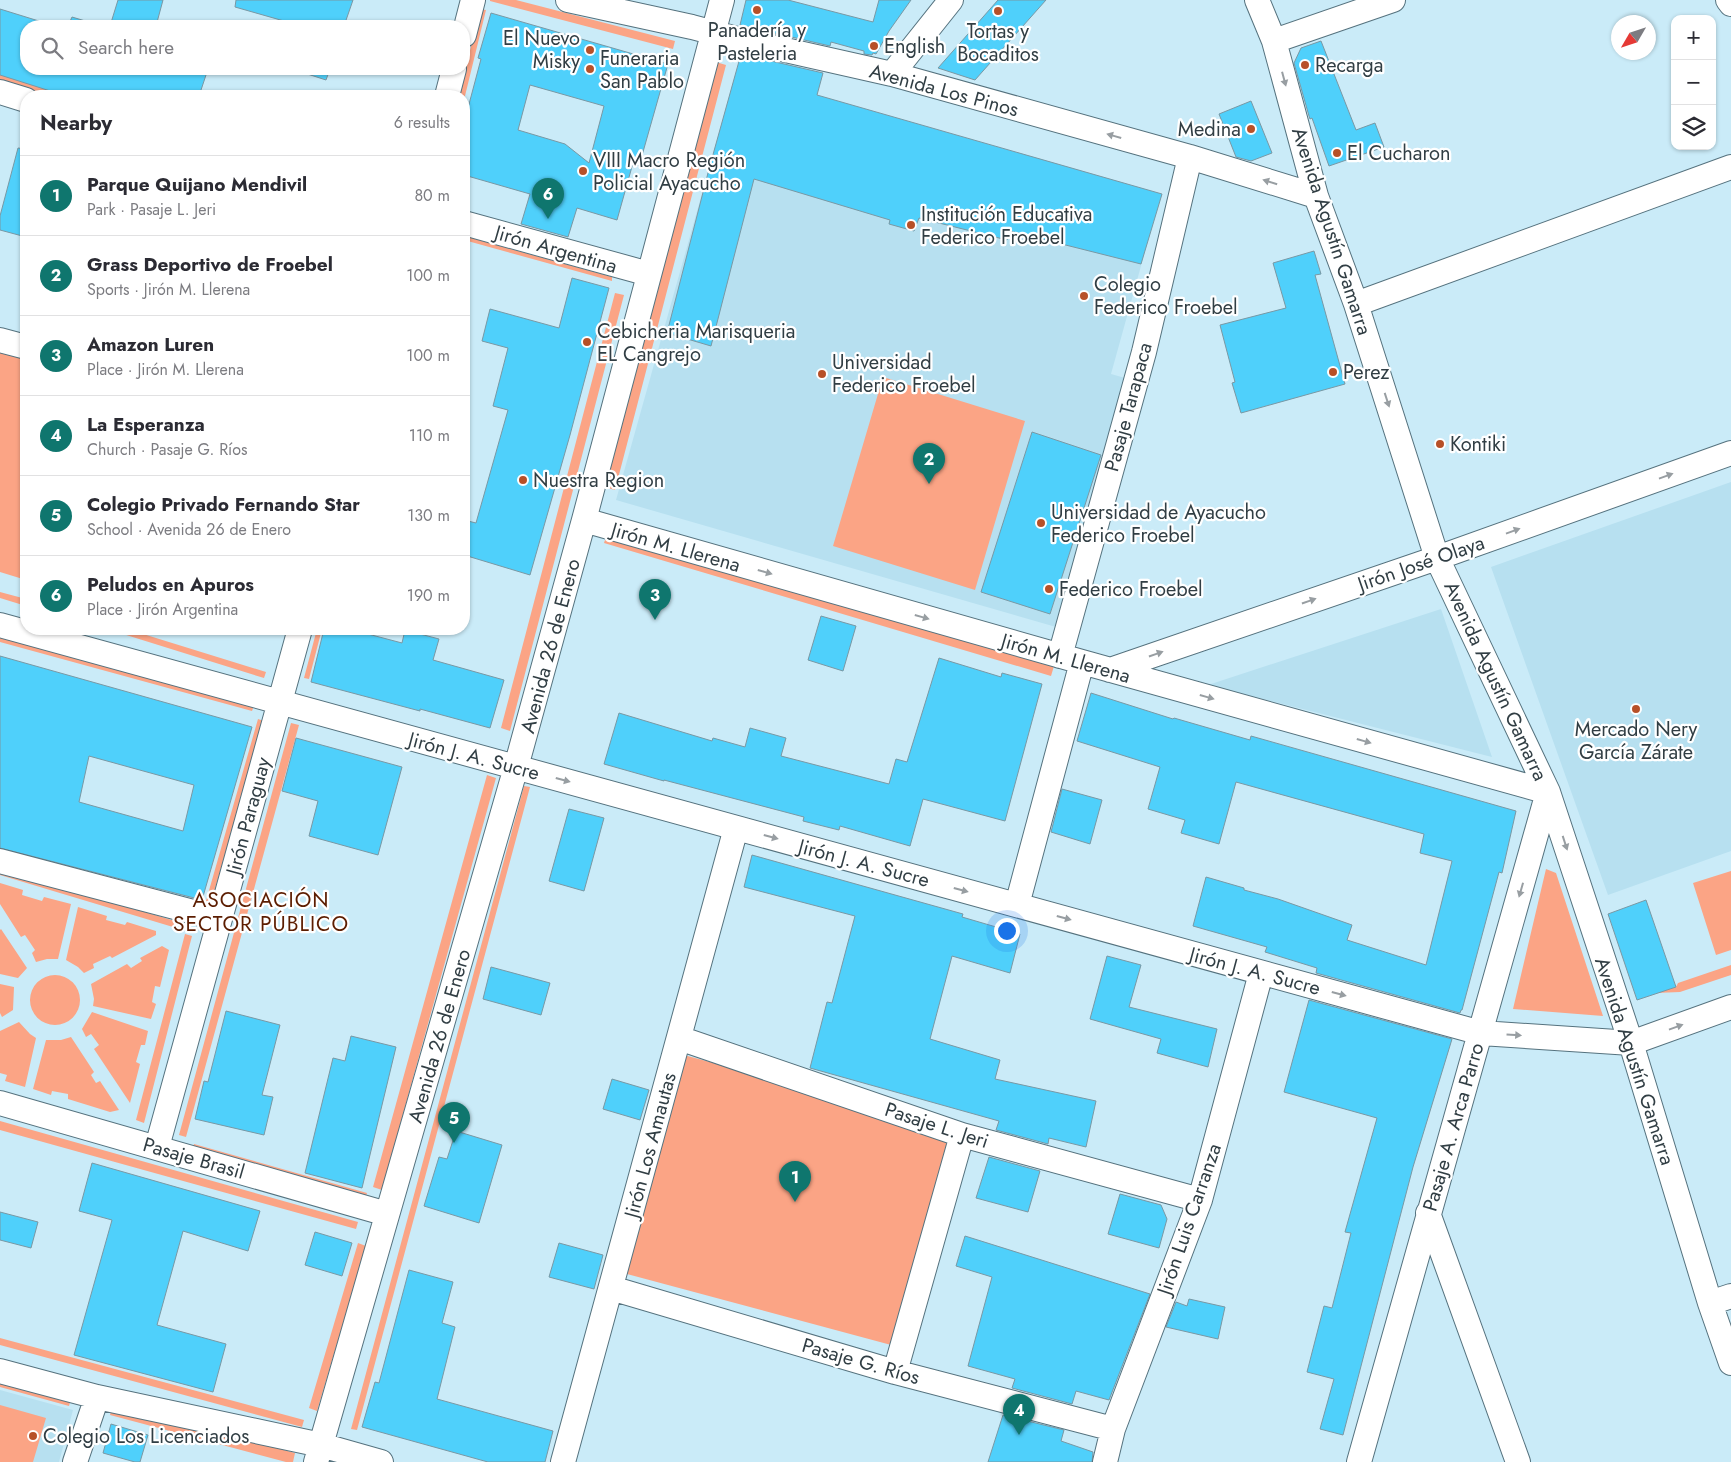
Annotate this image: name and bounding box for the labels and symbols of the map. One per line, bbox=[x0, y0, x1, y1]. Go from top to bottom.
marker: Panadería y Pasteleria bbox=[751, 4, 763, 16]
marker: Tortas y Bocaditos bbox=[992, 5, 1004, 17]
north arrow bbox=[1611, 15, 1656, 60]
place label: Panadería y Pasteleria bbox=[708, 16, 806, 68]
place label: Tortas y Bocaditos bbox=[957, 17, 1039, 69]
place label: El Nuevo Misky bbox=[503, 24, 580, 76]
place label: English bbox=[884, 32, 945, 61]
marker: English bbox=[868, 40, 880, 52]
marker: El Nuevo Misky bbox=[584, 44, 596, 56]
place label: Funeraria San Pablo bbox=[600, 44, 684, 96]
place label: Recarga bbox=[1315, 51, 1383, 80]
street label: Avenida Los Pinos bbox=[866, 57, 1022, 124]
marker: Recarga bbox=[1299, 59, 1311, 71]
marker: Funeraria San Pablo bbox=[584, 63, 596, 75]
one-way arrow bbox=[1281, 72, 1289, 87]
place label: Medina bbox=[1178, 115, 1241, 144]
marker: Medina bbox=[1245, 123, 1257, 135]
street label: Avenida Agustín Gamarra bbox=[1284, 123, 1379, 339]
one-way arrow bbox=[1106, 131, 1121, 139]
place label: El Cucharon bbox=[1347, 139, 1450, 168]
place label: VIII Macro Región Policial Ayacucho bbox=[593, 146, 745, 198]
marker: El Cucharon bbox=[1331, 147, 1343, 159]
marker: VIII Macro Región Policial Ayacucho bbox=[577, 165, 589, 177]
one-way arrow bbox=[1262, 177, 1277, 185]
pin: 6 bbox=[532, 178, 564, 219]
place label: Institución Educativa Federico Froebel bbox=[921, 200, 1092, 252]
street label: Jirón Argentina bbox=[488, 217, 620, 281]
marker: Institución Educativa Federico Froebel bbox=[905, 219, 917, 231]
place label: Colegio Federico Froebel bbox=[1094, 270, 1238, 322]
marker: Colegio Federico Froebel bbox=[1078, 290, 1090, 302]
place label: Cebicheria Marisqueria EL Cangrejo bbox=[597, 317, 795, 369]
marker: Cebicheria Marisqueria EL Cangrejo bbox=[581, 336, 593, 348]
street label: Pasaje Tarapaca bbox=[1097, 339, 1160, 475]
place label: Universidad Federico Froebel bbox=[832, 348, 976, 400]
place label: Perez bbox=[1343, 358, 1389, 387]
marker: Perez bbox=[1327, 366, 1339, 378]
marker: Universidad Federico Froebel bbox=[816, 368, 828, 380]
one-way arrow bbox=[1384, 393, 1391, 408]
place label: Kontiki bbox=[1450, 430, 1506, 459]
marker: Kontiki bbox=[1434, 438, 1446, 450]
pin: 2 bbox=[913, 443, 945, 484]
place label: Nuestra Region bbox=[533, 466, 664, 495]
one-way arrow bbox=[1658, 472, 1673, 480]
marker: Nuestra Region bbox=[517, 474, 529, 486]
place label: Universidad de Ayacucho Federico Froebel bbox=[1051, 498, 1266, 550]
street label: Jirón M. Llerena bbox=[605, 514, 744, 580]
marker: Universidad de Ayacucho Federico Froebel bbox=[1035, 517, 1047, 529]
one-way arrow bbox=[1505, 527, 1520, 534]
street label: Jirón José Olaya bbox=[1351, 528, 1488, 600]
street label: Avenida 26 de Enero bbox=[513, 556, 588, 737]
one-way arrow bbox=[758, 569, 773, 577]
place label: Federico Froebel bbox=[1059, 575, 1203, 604]
street label: Avenida Agustín Gamarra bbox=[1437, 577, 1555, 786]
pin: 3 bbox=[639, 579, 671, 620]
marker: Federico Froebel bbox=[1043, 583, 1055, 595]
one-way arrow bbox=[1302, 597, 1317, 604]
one-way arrow bbox=[914, 613, 929, 621]
street label: Jirón M. Llerena bbox=[995, 625, 1134, 691]
one-way arrow bbox=[1148, 650, 1163, 657]
one-way arrow bbox=[1200, 694, 1215, 702]
marker: Mercado Nery García Zárate bbox=[1630, 703, 1642, 715]
place label: Mercado Nery García Zárate bbox=[1575, 715, 1698, 767]
street label: Jirón J. A. Sucre bbox=[402, 724, 543, 788]
one-way arrow bbox=[1356, 737, 1371, 745]
street label: Jirón Paraguay bbox=[218, 754, 278, 881]
one-way arrow bbox=[556, 777, 571, 785]
street label: Jirón J. A. Sucre bbox=[792, 831, 933, 895]
one-way arrow bbox=[763, 834, 778, 842]
one-way arrow bbox=[1561, 835, 1569, 850]
one-way arrow bbox=[1517, 882, 1525, 897]
district label: ASOCIACIÓN SECTOR PÚBLICO bbox=[173, 885, 349, 939]
one-way arrow bbox=[953, 886, 969, 894]
one-way arrow bbox=[1057, 915, 1072, 923]
your location bbox=[994, 918, 1020, 944]
street label: Jirón J. A. Sucre bbox=[1183, 939, 1324, 1003]
street label: Avenida 26 de Enero bbox=[401, 946, 478, 1126]
street label: Avenida Agustín Gamarra bbox=[1587, 953, 1682, 1169]
one-way arrow bbox=[1331, 990, 1346, 998]
one-way arrow bbox=[1669, 1023, 1684, 1030]
one-way arrow bbox=[1506, 1032, 1522, 1040]
street label: Pasaje A. Arca Parro bbox=[1416, 1039, 1491, 1215]
street label: Jirón Los Amautas bbox=[616, 1069, 684, 1224]
street label: Pasaje L. Jeri bbox=[881, 1095, 993, 1156]
pin: 5 bbox=[438, 1102, 470, 1143]
street label: Pasaje Brasil bbox=[140, 1130, 248, 1187]
street label: Jirón Luis Carranza bbox=[1149, 1140, 1229, 1302]
pin: 1 bbox=[779, 1161, 811, 1202]
street label: Pasaje G. Ríos bbox=[799, 1331, 923, 1392]
pin: 4 bbox=[1003, 1394, 1035, 1435]
place label: Colegio Los Licenciados bbox=[43, 1422, 249, 1451]
marker: Colegio Los Licenciados bbox=[27, 1430, 39, 1442]

